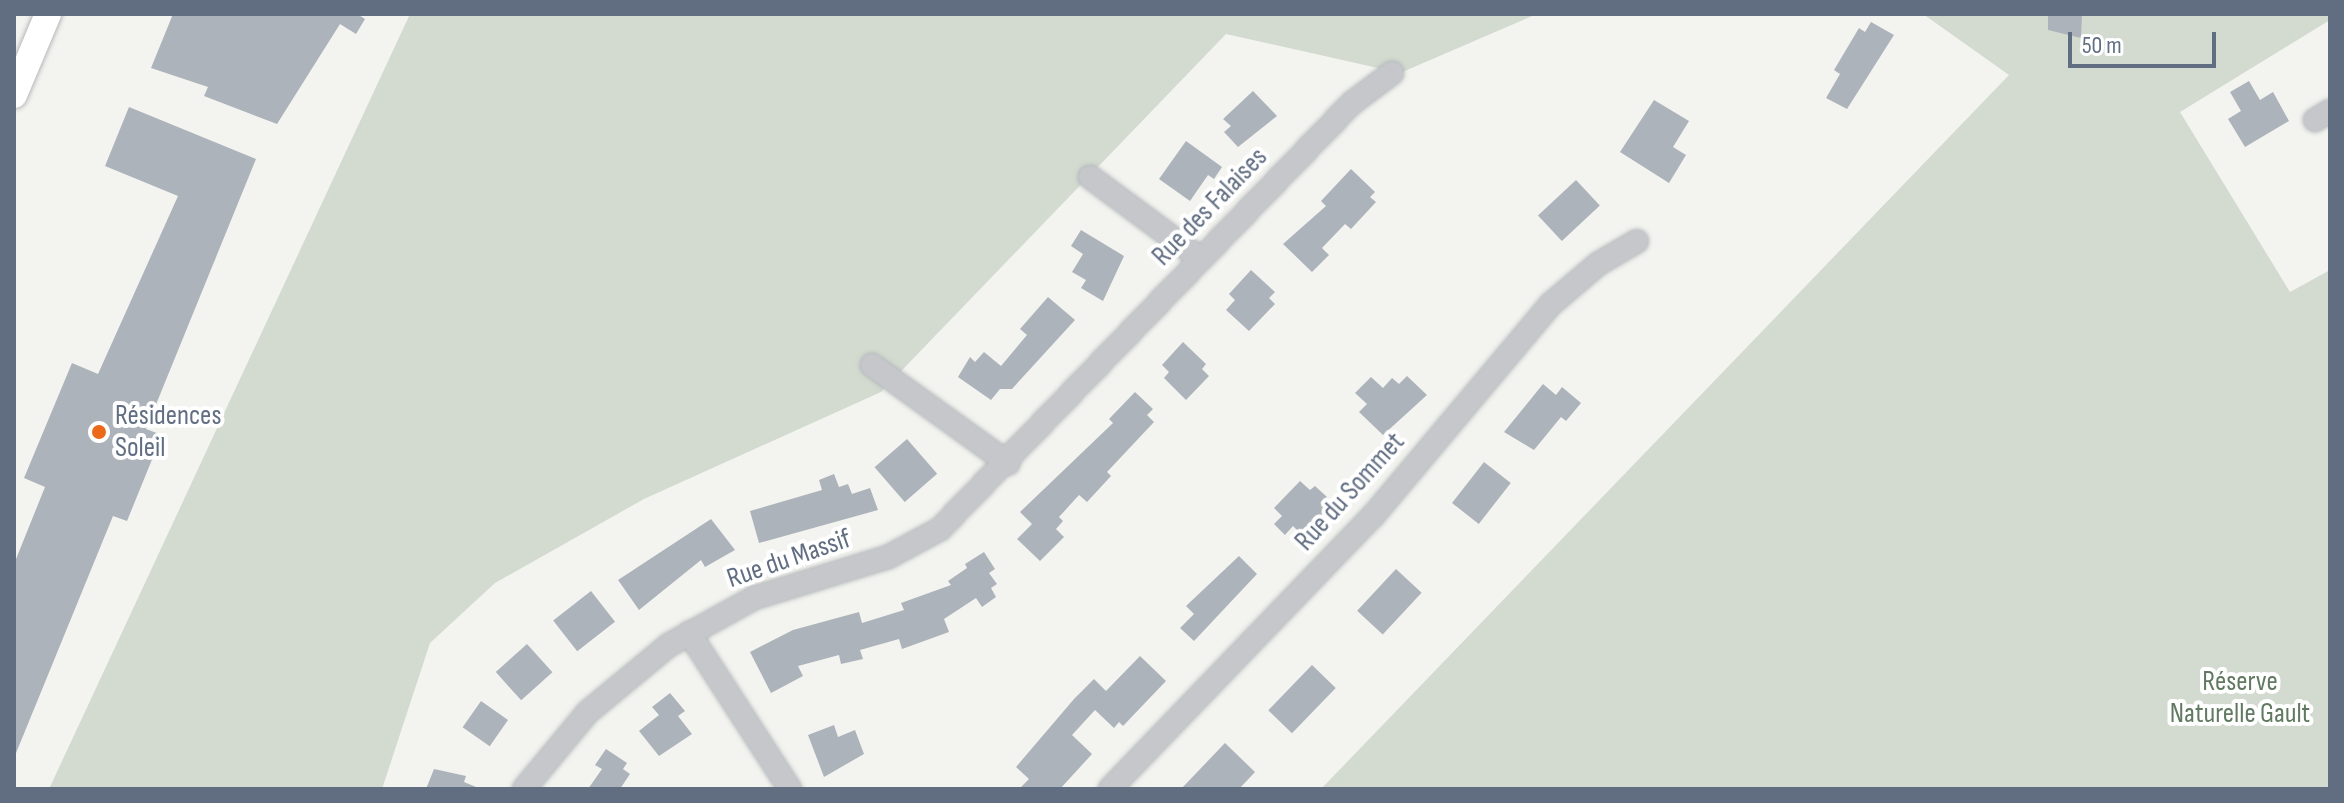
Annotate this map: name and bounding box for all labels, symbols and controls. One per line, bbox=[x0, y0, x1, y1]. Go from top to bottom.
scale bar bbox=[2072, 16, 2220, 66]
text: 50 m bbox=[2082, 31, 2122, 60]
street label: Rue des Falaises bbox=[1145, 141, 1275, 273]
place label: Résidences Soleil bbox=[115, 399, 221, 465]
marker: Résidences Soleil bbox=[90, 423, 108, 441]
street label: Rue du Sommet bbox=[1288, 426, 1412, 558]
street label: Rue du Massif bbox=[723, 522, 855, 596]
park label: Réserve Naturelle Gault bbox=[2170, 665, 2310, 731]

